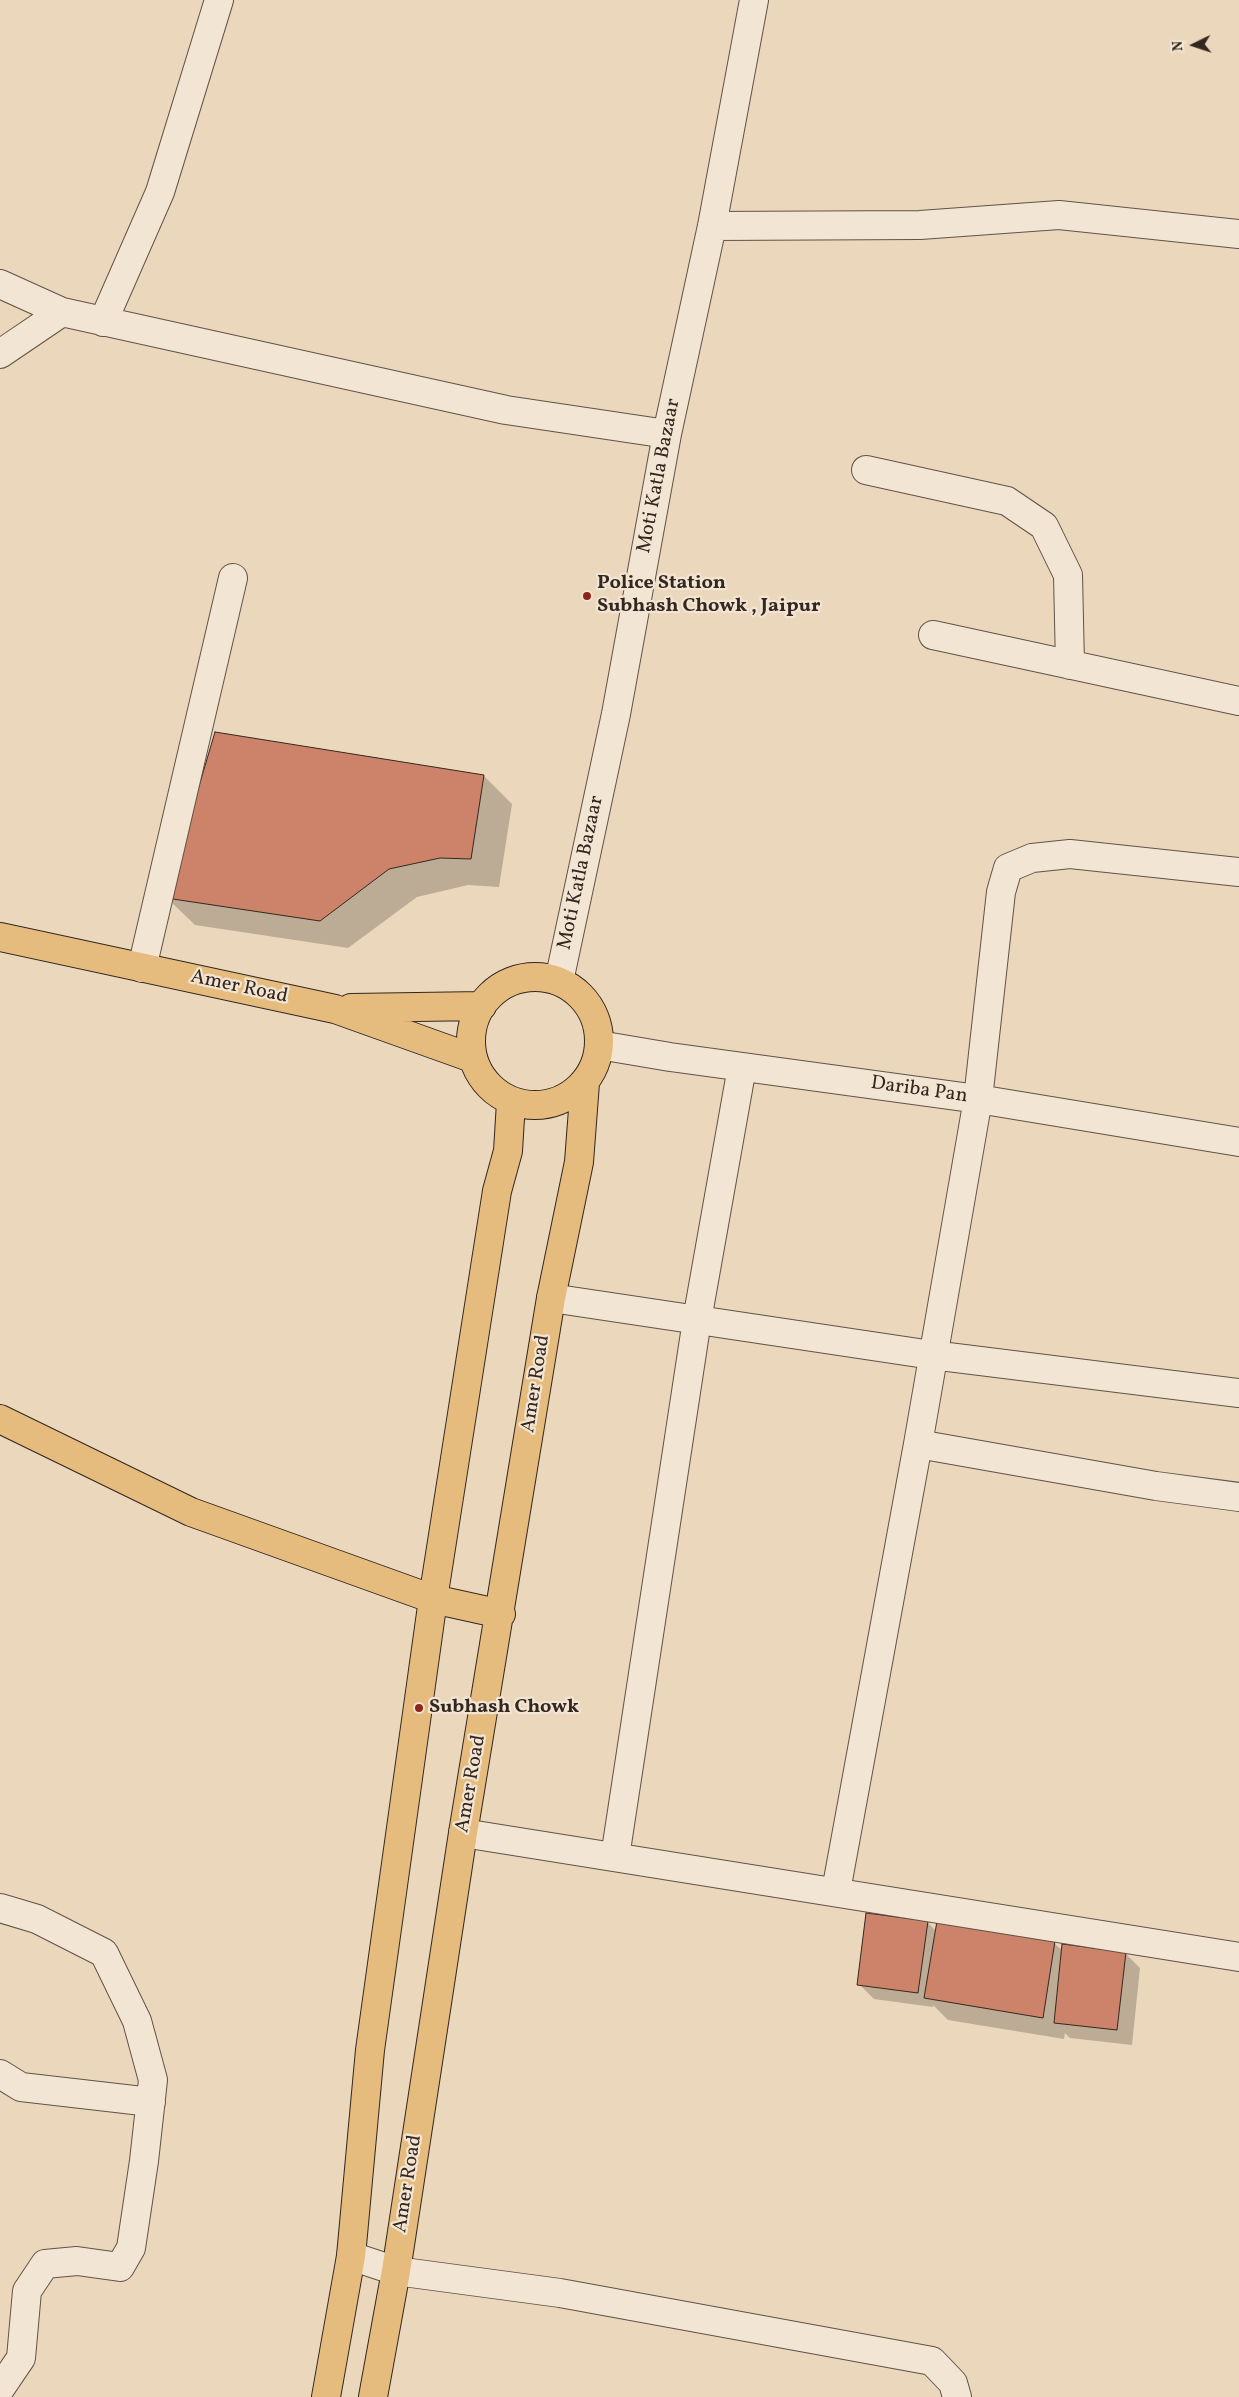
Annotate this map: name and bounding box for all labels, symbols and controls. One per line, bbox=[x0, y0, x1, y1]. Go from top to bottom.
north arrow bbox=[1169, 20, 1219, 70]
text: N bbox=[1169, 40, 1188, 52]
street label: Moti Katla Bazaar bbox=[633, 397, 687, 555]
place label: Police Station Subhash Chowk , Jaipur bbox=[597, 572, 820, 619]
marker: Police Station Subhash Chowk , Jaipur bbox=[581, 590, 593, 602]
street label: Moti Katla Bazaar bbox=[554, 794, 610, 952]
street label: Amer Road bbox=[188, 966, 290, 1010]
street label: Dariba Pan bbox=[869, 1072, 969, 1110]
street label: Amer Road bbox=[517, 1333, 557, 1435]
place label: Subhash Chowk bbox=[429, 1696, 579, 1720]
marker: Subhash Chowk bbox=[413, 1702, 425, 1714]
street label: Amer Road bbox=[452, 1733, 492, 1835]
street label: Amer Road bbox=[389, 2133, 429, 2235]

